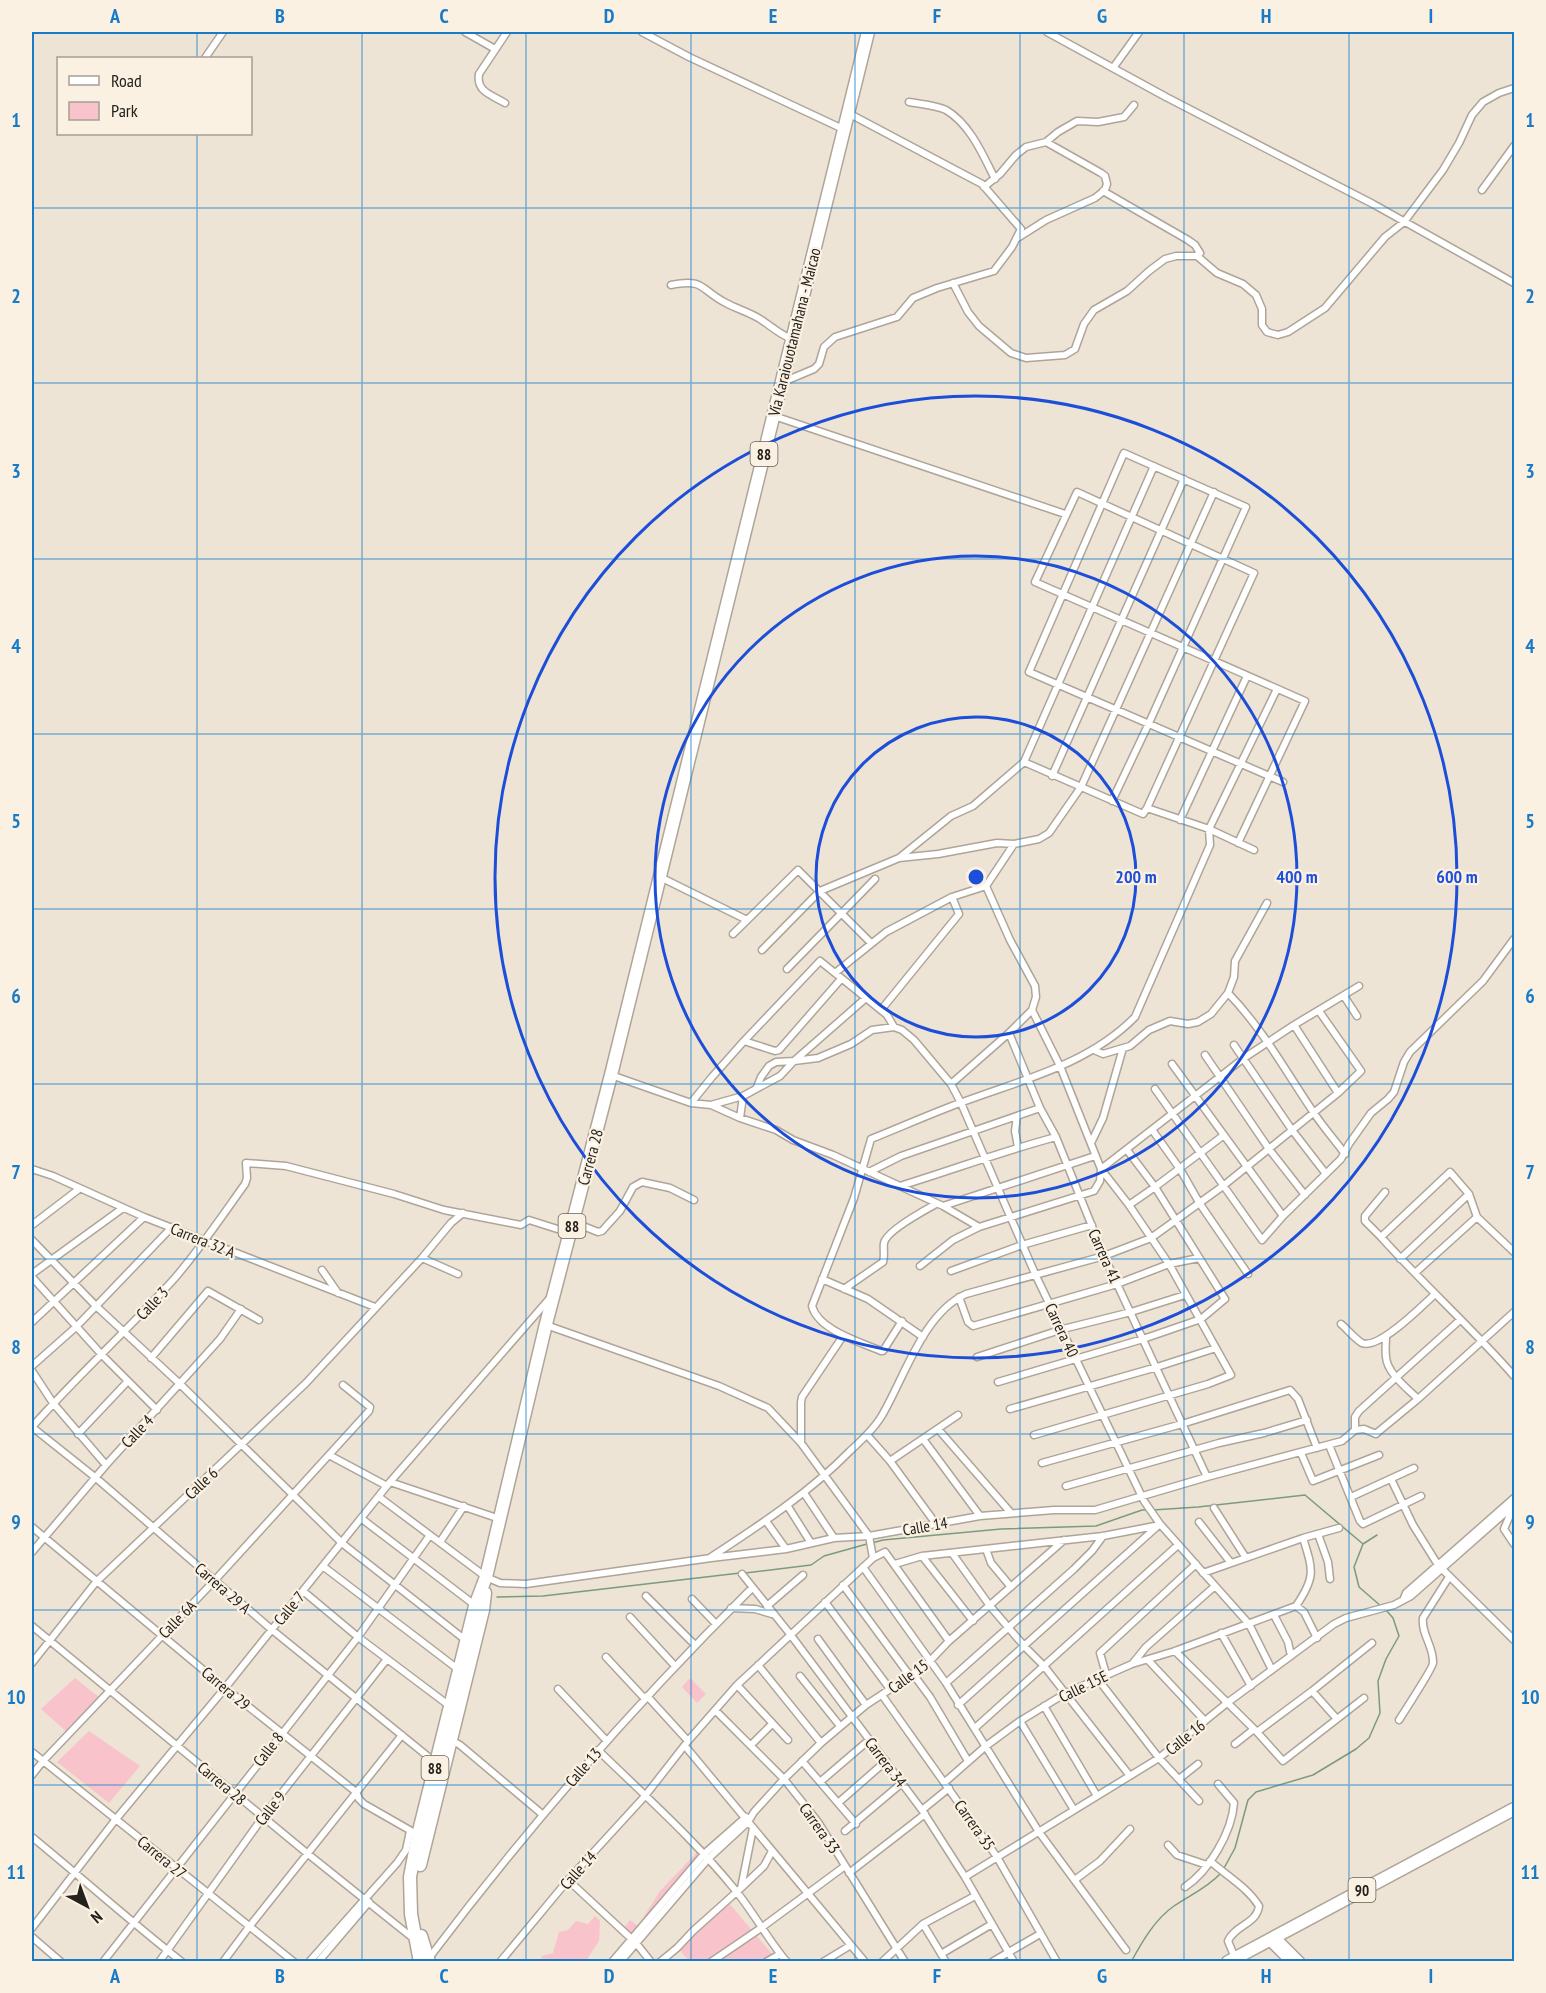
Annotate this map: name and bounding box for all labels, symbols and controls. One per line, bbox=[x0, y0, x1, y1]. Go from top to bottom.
text: A bbox=[109, 3, 121, 29]
text: B bbox=[275, 3, 285, 29]
text: C bbox=[439, 3, 449, 29]
text: D bbox=[604, 3, 615, 29]
text: E bbox=[769, 3, 777, 29]
text: F bbox=[933, 3, 941, 29]
text: G bbox=[1097, 3, 1107, 29]
text: H bbox=[1261, 3, 1271, 29]
text: I bbox=[1429, 3, 1433, 29]
legend bbox=[57, 57, 252, 135]
text: Road bbox=[111, 69, 142, 92]
text: Park bbox=[111, 99, 138, 122]
text: 1 bbox=[11, 107, 21, 133]
text: 1 bbox=[1525, 107, 1535, 133]
street label: Vía Karaiouotamahana - Maicao bbox=[763, 246, 825, 419]
text: 2 bbox=[11, 283, 21, 309]
text: 2 bbox=[1525, 283, 1535, 309]
road number: 88 bbox=[750, 442, 777, 466]
text: 3 bbox=[11, 458, 21, 484]
text: 3 bbox=[1525, 458, 1535, 484]
text: 4 bbox=[11, 633, 21, 659]
text: 4 bbox=[1525, 633, 1535, 659]
text: 5 bbox=[11, 808, 21, 834]
text: 5 bbox=[1525, 808, 1535, 834]
text: 200 m bbox=[1115, 865, 1157, 888]
text: 400 m bbox=[1276, 865, 1318, 888]
text: 600 m bbox=[1436, 865, 1478, 888]
centre of rings bbox=[966, 867, 986, 887]
text: 6 bbox=[11, 983, 21, 1009]
text: 6 bbox=[1525, 983, 1535, 1009]
street label: Carrera 28 bbox=[573, 1127, 607, 1187]
text: 7 bbox=[11, 1159, 21, 1185]
text: 7 bbox=[1525, 1159, 1535, 1185]
road number: 88 bbox=[558, 1214, 586, 1238]
street label: Carrera 32 A bbox=[168, 1218, 239, 1262]
street label: Carrera 41 bbox=[1084, 1226, 1126, 1286]
street label: Calle 3 bbox=[132, 1282, 172, 1324]
street label: Carrera 40 bbox=[1041, 1300, 1083, 1360]
text: 8 bbox=[11, 1334, 21, 1360]
text: 8 bbox=[1525, 1334, 1535, 1360]
street label: Calle 4 bbox=[117, 1410, 157, 1452]
street label: Calle 6 bbox=[180, 1463, 222, 1503]
text: 9 bbox=[11, 1509, 21, 1535]
text: 9 bbox=[1525, 1509, 1535, 1535]
street label: Calle 14 bbox=[901, 1512, 949, 1540]
street label: Carrera 29 A bbox=[191, 1558, 256, 1618]
street label: Calle 7 bbox=[269, 1587, 309, 1629]
street label: Calle 6A bbox=[154, 1595, 200, 1642]
street label: Calle 15 bbox=[884, 1655, 932, 1697]
street label: Carrera 29 bbox=[198, 1662, 254, 1714]
street label: Calle 15E bbox=[1055, 1666, 1111, 1706]
text: 10 bbox=[6, 1684, 26, 1710]
text: 10 bbox=[1520, 1684, 1540, 1710]
street label: Calle 16 bbox=[1161, 1715, 1209, 1759]
street label: Calle 8 bbox=[248, 1728, 288, 1770]
street label: Carrera 34 bbox=[861, 1733, 911, 1791]
street label: Calle 13 bbox=[561, 1743, 605, 1791]
road number: 88 bbox=[422, 1756, 448, 1780]
street label: Carrera 28 bbox=[194, 1757, 250, 1809]
street label: Calle 9 bbox=[250, 1787, 290, 1829]
street label: Carrera 35 bbox=[950, 1796, 1000, 1854]
street label: Carrera 33 bbox=[795, 1799, 845, 1857]
street label: Carrera 27 bbox=[133, 1831, 191, 1883]
street label: Calle 14 bbox=[555, 1846, 601, 1894]
text: 11 bbox=[6, 1859, 26, 1885]
text: 11 bbox=[1520, 1859, 1540, 1885]
north arrow bbox=[57, 1876, 117, 1936]
road number: 90 bbox=[1348, 1878, 1376, 1902]
text: N bbox=[87, 1907, 107, 1928]
text: A bbox=[109, 1963, 121, 1989]
text: B bbox=[275, 1963, 285, 1989]
text: C bbox=[439, 1963, 449, 1989]
text: D bbox=[604, 1963, 615, 1989]
text: E bbox=[769, 1963, 777, 1989]
text: F bbox=[933, 1963, 941, 1989]
text: G bbox=[1097, 1963, 1107, 1989]
text: H bbox=[1261, 1963, 1271, 1989]
text: I bbox=[1429, 1963, 1433, 1989]

